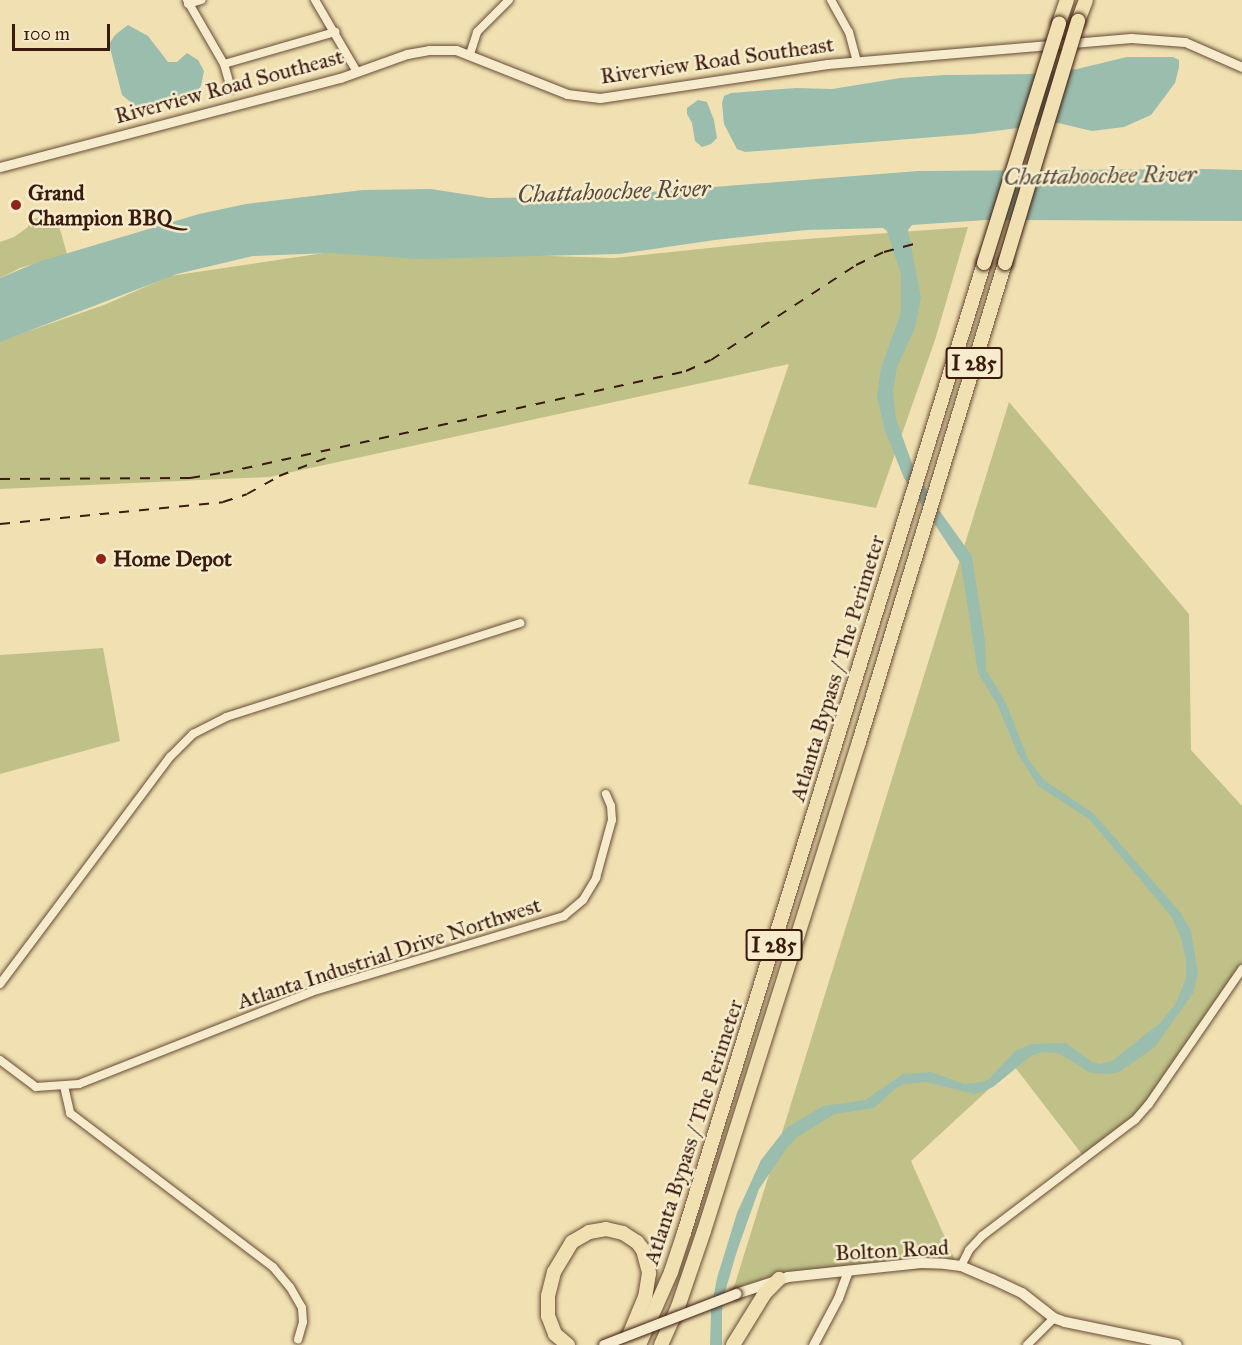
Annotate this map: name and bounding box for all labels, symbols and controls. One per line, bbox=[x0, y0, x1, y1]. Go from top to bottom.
scale bar bbox=[15, 12, 112, 50]
text: 100 m bbox=[23, 23, 70, 45]
street label: Riverview Road Southeast bbox=[598, 31, 836, 89]
street label: Riverview Road Southeast bbox=[112, 43, 346, 129]
water label: Chattahoochee River bbox=[1003, 160, 1197, 192]
water label: Chattahoochee River bbox=[517, 174, 711, 210]
place label: Grand Champion BBQ bbox=[28, 179, 172, 230]
marker: Grand Champion BBQ bbox=[9, 198, 23, 212]
road number: I 285 bbox=[946, 345, 1002, 381]
street label: Atlanta Bypass / The Perimeter bbox=[784, 532, 890, 804]
place label: Home Depot bbox=[113, 546, 232, 572]
marker: Home Depot bbox=[94, 552, 108, 566]
street label: Atlanta Industrial Drive Northwest bbox=[234, 891, 544, 1015]
road number: I 285 bbox=[746, 927, 802, 963]
street label: Atlanta Bypass / The Perimeter bbox=[638, 996, 748, 1268]
street label: Bolton Road bbox=[834, 1234, 950, 1266]

